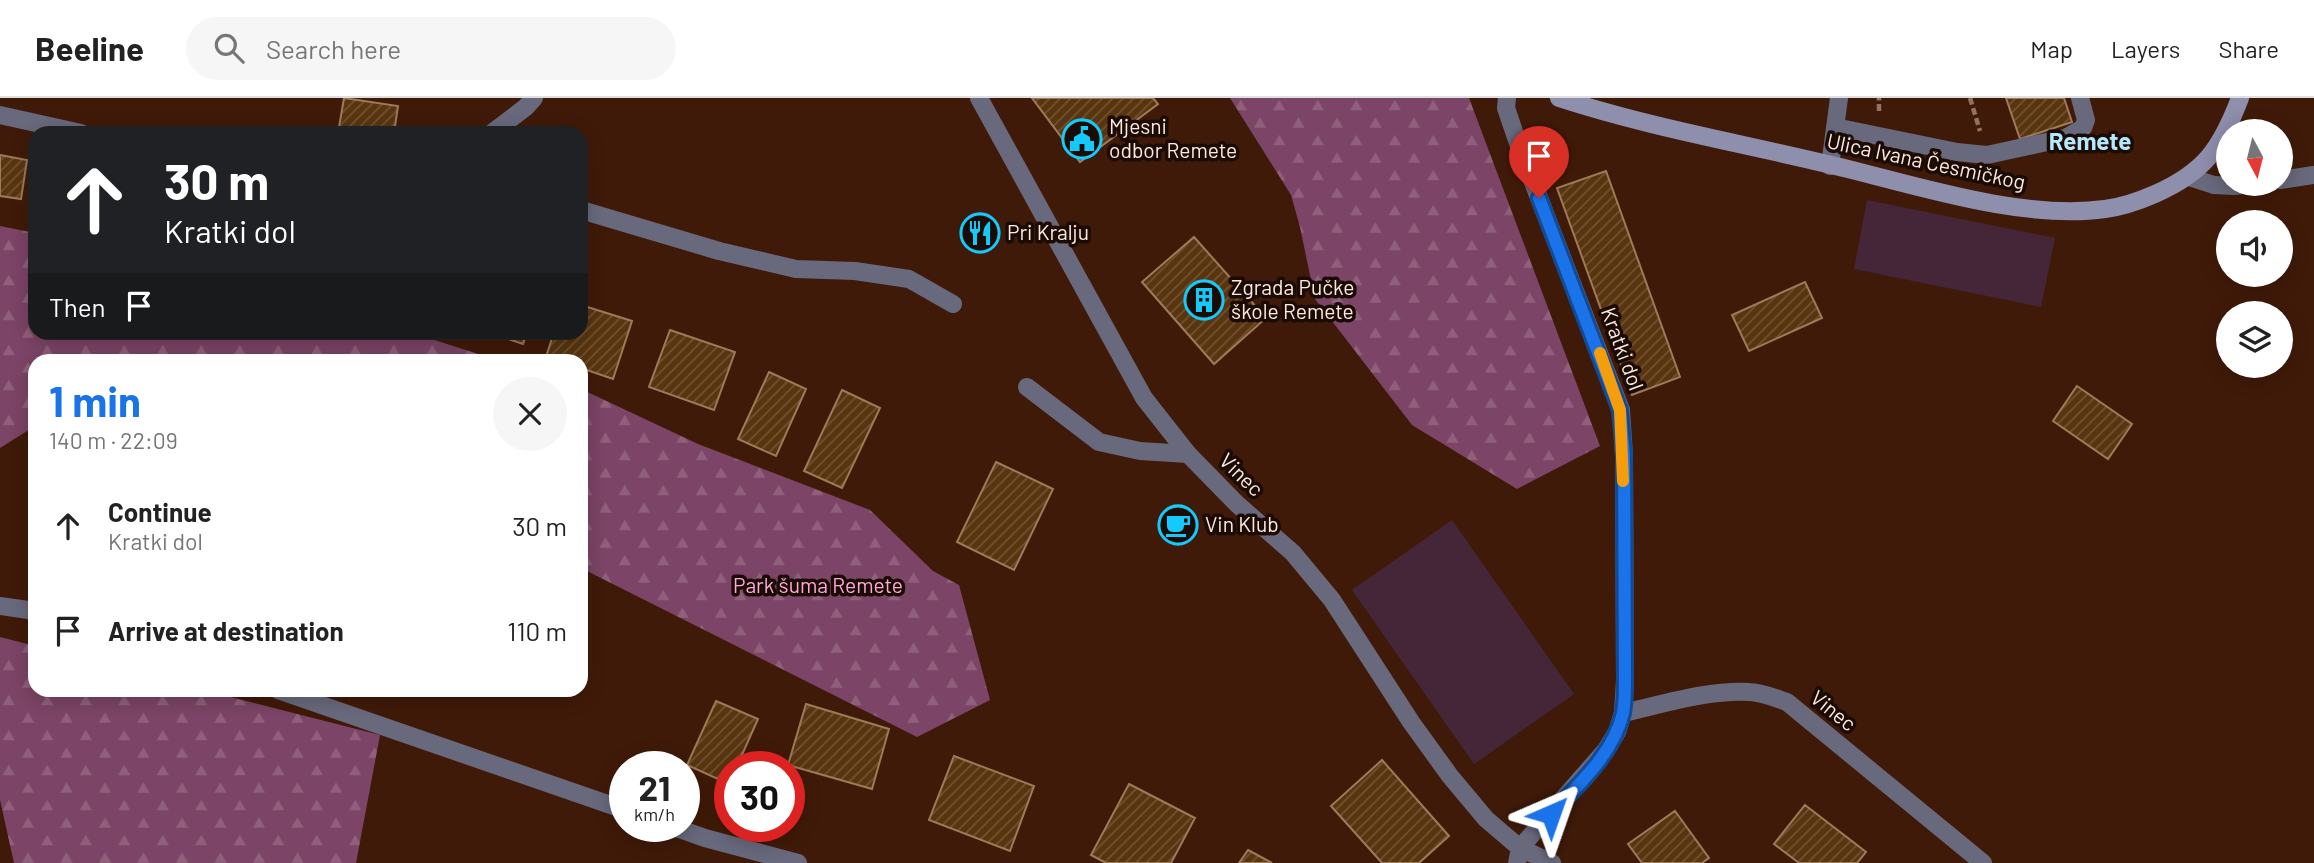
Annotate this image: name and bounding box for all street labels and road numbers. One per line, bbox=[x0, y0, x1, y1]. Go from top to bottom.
street label: Ulica Ivana Česmičkog bbox=[1825, 127, 2028, 194]
street label: Kratki dol bbox=[1597, 304, 1650, 393]
street label: Vinec bbox=[1215, 447, 1269, 501]
street label: Vinec bbox=[1806, 684, 1862, 736]

